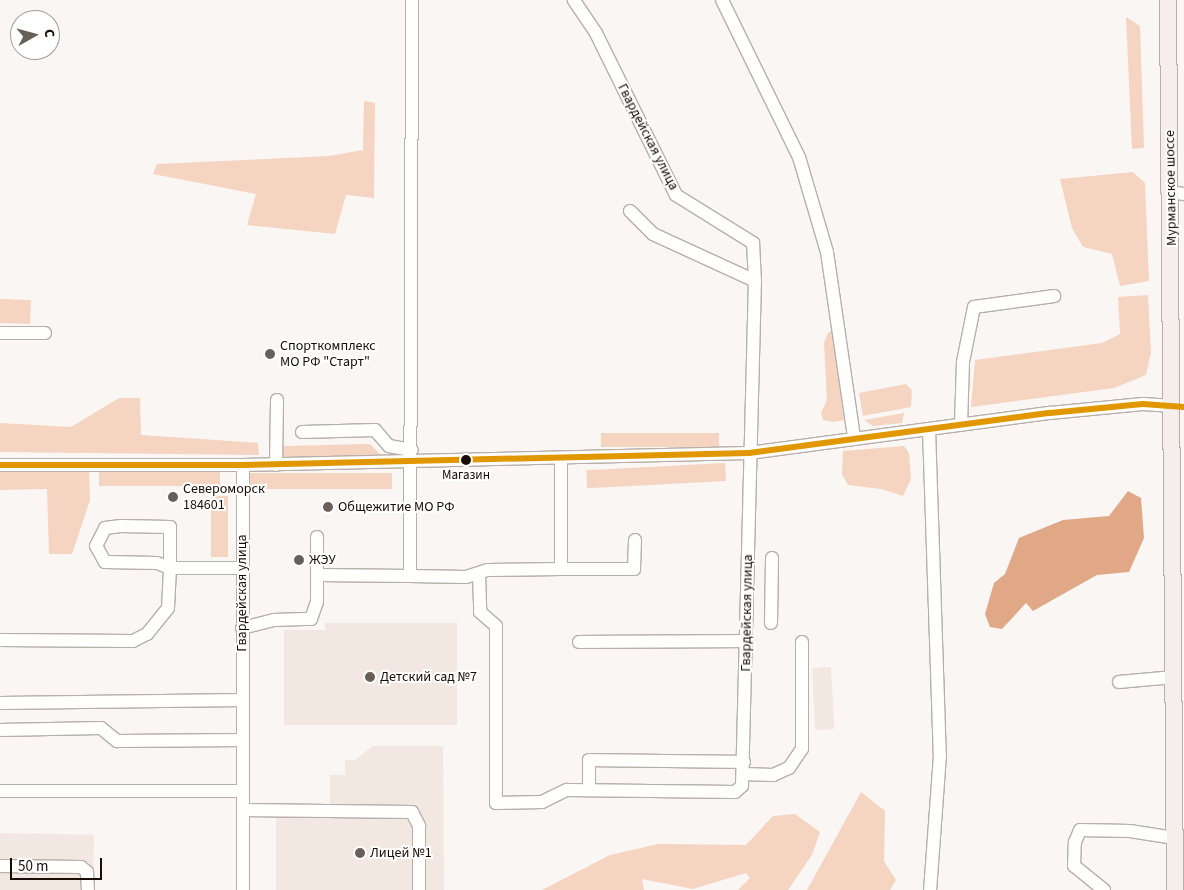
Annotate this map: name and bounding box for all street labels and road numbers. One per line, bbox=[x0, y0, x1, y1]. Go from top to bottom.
street label: Гвардейская улица bbox=[614, 81, 682, 193]
street label: Мурманское шоссе bbox=[1162, 130, 1180, 246]
street label: Гвардейская улица bbox=[234, 534, 250, 652]
street label: Гвардейская улица bbox=[738, 554, 756, 672]

